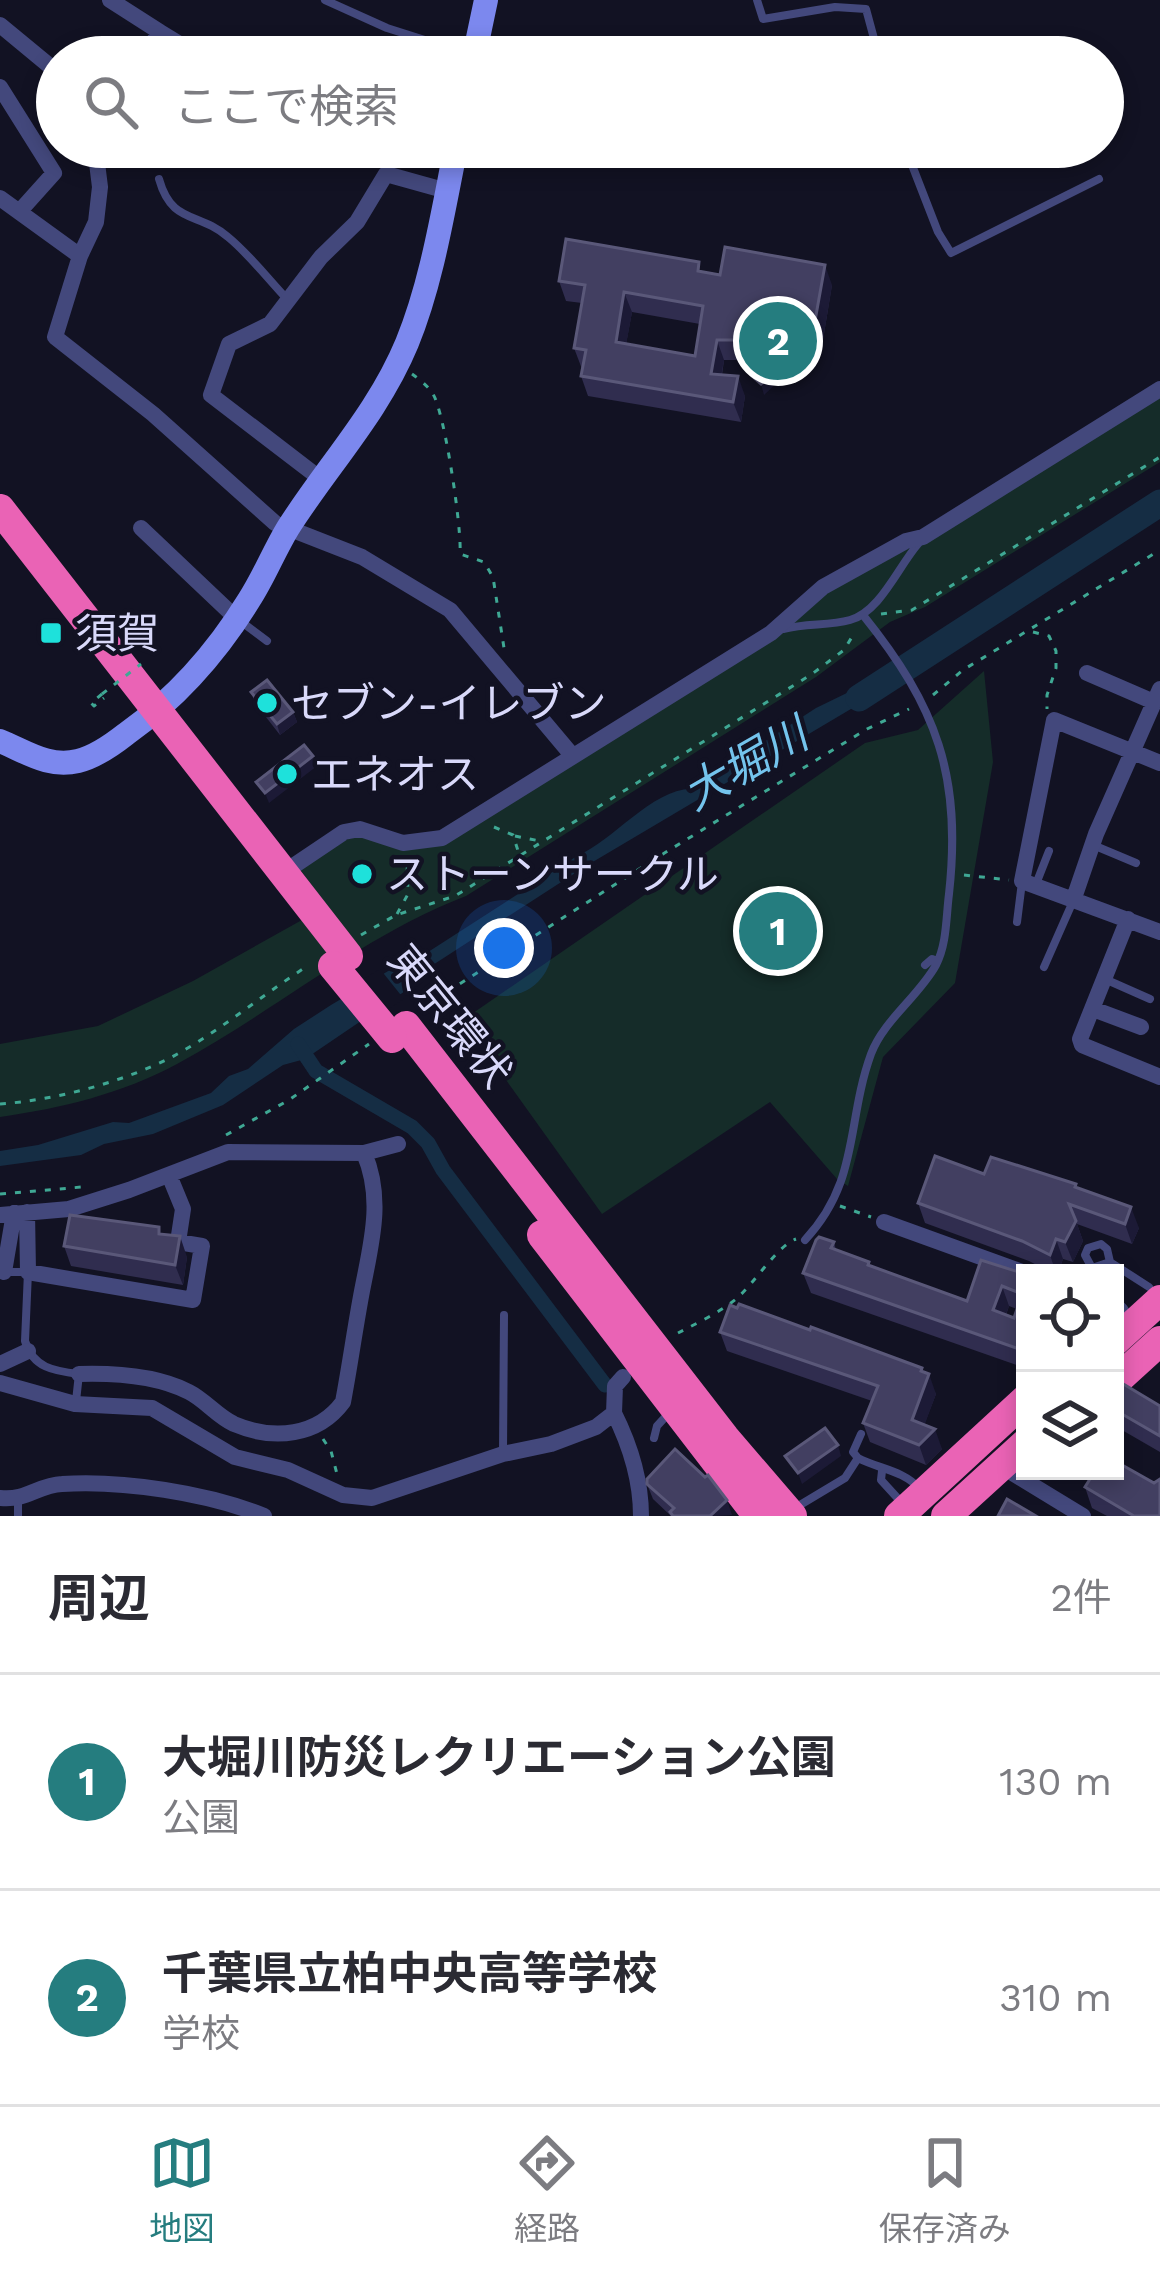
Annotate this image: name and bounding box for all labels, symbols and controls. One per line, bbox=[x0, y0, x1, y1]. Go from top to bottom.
search box bbox=[36, 36, 1124, 168]
icon: search bbox=[78, 69, 144, 135]
text: ここで検索 bbox=[174, 80, 399, 133]
pin: 2 bbox=[739, 296, 817, 386]
place label: 須賀 bbox=[75, 609, 159, 658]
marker: 須賀 bbox=[38, 620, 64, 646]
place label: セブン-イレブン bbox=[291, 679, 606, 728]
marker: セブン-イレブン bbox=[254, 690, 280, 716]
water label: 大堀川 bbox=[673, 705, 820, 821]
place label: エネオス bbox=[311, 750, 479, 799]
marker: エネオス bbox=[274, 761, 300, 787]
place label: ストーンサークル bbox=[386, 850, 719, 899]
marker: ストーンサークル bbox=[349, 861, 375, 887]
pin: 1 bbox=[739, 886, 817, 976]
your location bbox=[474, 918, 534, 978]
street label: 東京環状 bbox=[378, 935, 522, 1097]
map controls bbox=[1016, 1264, 1124, 1480]
button: locate bbox=[1016, 1264, 1124, 1372]
button: layers bbox=[1016, 1372, 1124, 1480]
text: 周辺 bbox=[48, 1569, 150, 1628]
text: 2件 bbox=[1050, 1575, 1112, 1620]
text: 大堀川防災レクリエーション公園 bbox=[162, 1731, 836, 1784]
text: 1 bbox=[79, 1759, 95, 1804]
text: 130 m bbox=[999, 1759, 1112, 1804]
text: 公園 bbox=[162, 1795, 240, 1840]
text: 千葉県立柏中央高等学校 bbox=[162, 1947, 657, 2000]
text: 2 bbox=[75, 1975, 99, 2020]
text: 310 m bbox=[999, 1975, 1112, 2020]
text: 学校 bbox=[162, 2011, 240, 2056]
tab: 地図 bbox=[149, 2130, 215, 2250]
tab: 経路 bbox=[514, 2130, 580, 2250]
tab: 保存済み bbox=[879, 2130, 1011, 2250]

